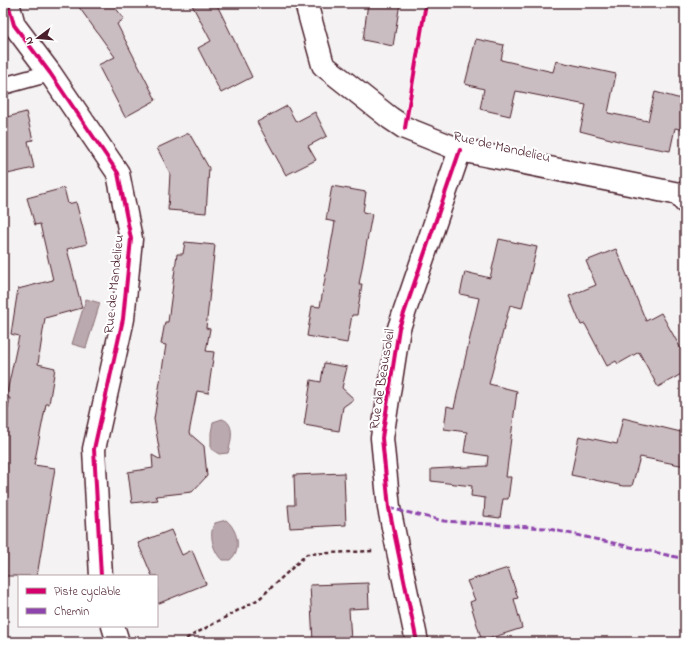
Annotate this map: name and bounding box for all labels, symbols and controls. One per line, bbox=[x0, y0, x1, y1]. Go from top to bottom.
north arrow bbox=[18, 18, 58, 58]
text: N bbox=[21, 35, 38, 46]
street label: Rue de Mandelieu bbox=[451, 126, 552, 169]
street label: Rue de Mandelieu bbox=[99, 234, 130, 335]
street label: Rue de Beausoleil bbox=[364, 327, 401, 431]
legend bbox=[18, 575, 158, 627]
text: Piste cyclable bbox=[54, 583, 121, 602]
text: Chemin bbox=[54, 603, 89, 621]

